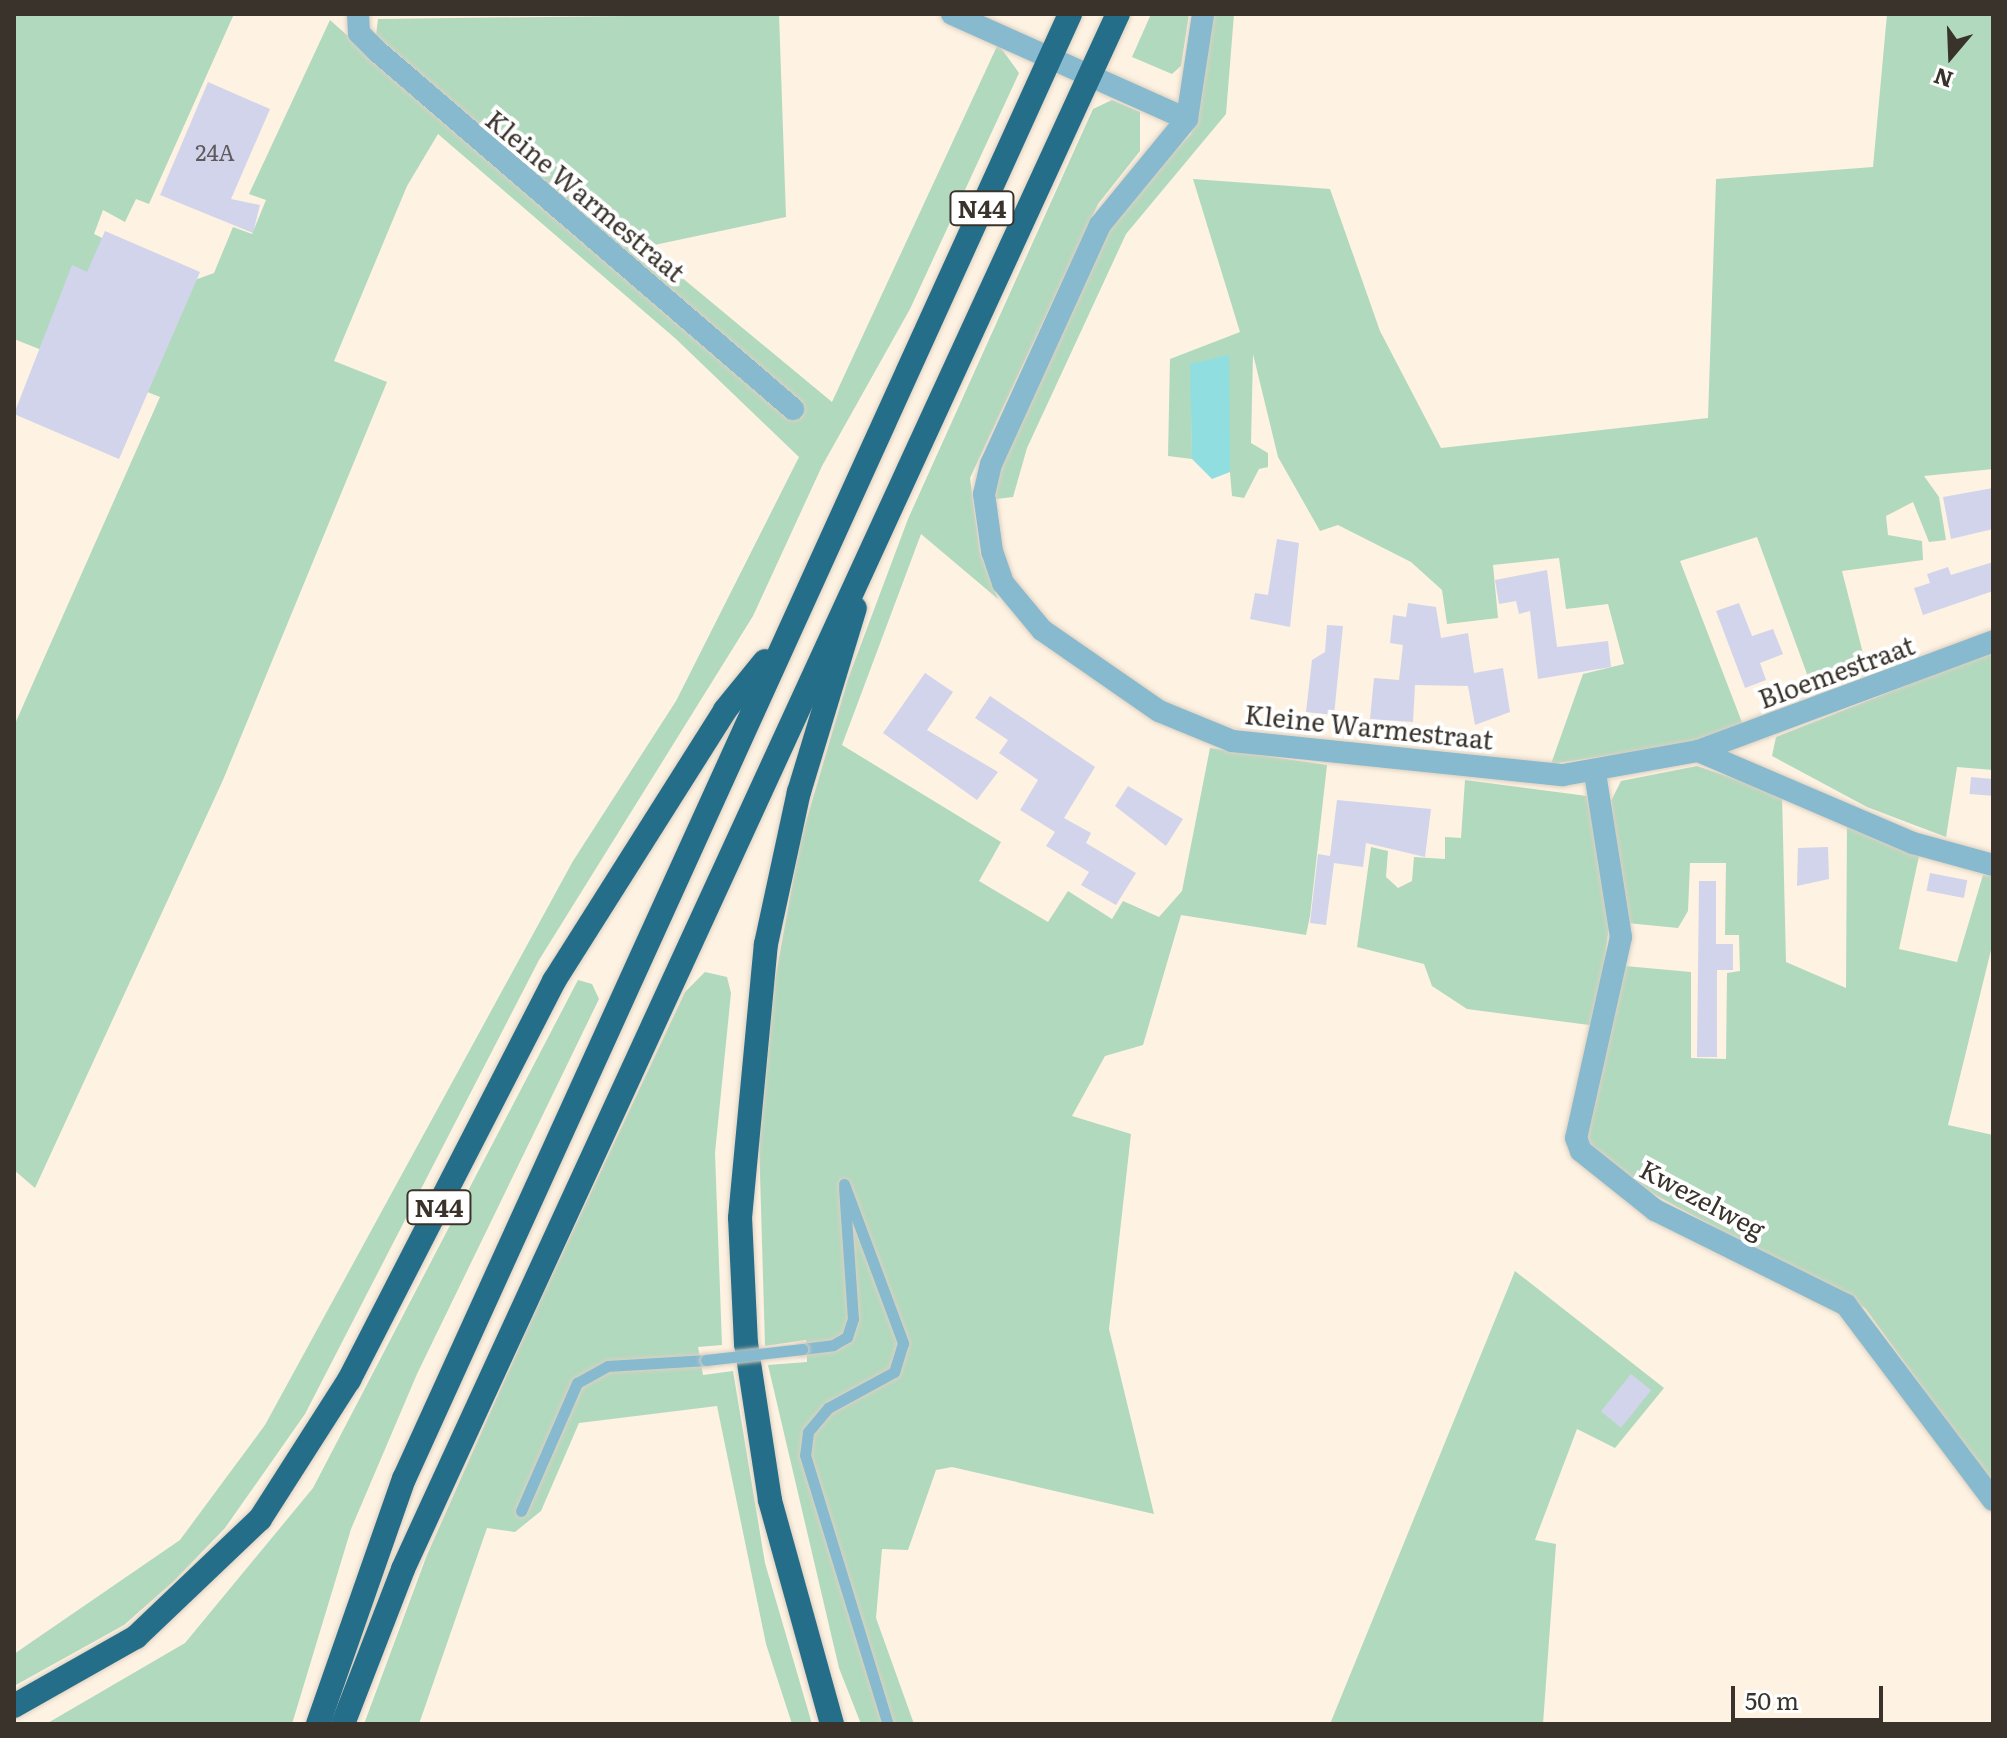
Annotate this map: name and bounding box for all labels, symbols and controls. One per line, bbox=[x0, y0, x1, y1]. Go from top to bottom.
north arrow bbox=[1911, 16, 1991, 96]
text: N bbox=[1929, 61, 1957, 98]
street label: Kleine Warmestraat bbox=[480, 103, 692, 287]
house number: 24A bbox=[195, 139, 235, 165]
road number: N44 bbox=[948, 188, 1016, 228]
street label: Bloemestraat bbox=[1754, 628, 1918, 714]
street label: Kleine Warmestraat bbox=[1243, 697, 1495, 755]
street label: Kwezelweg bbox=[1635, 1152, 1771, 1244]
road number: N44 bbox=[405, 1187, 473, 1227]
scale bar bbox=[1735, 1670, 1887, 1720]
text: 50 m bbox=[1745, 1682, 1799, 1717]

